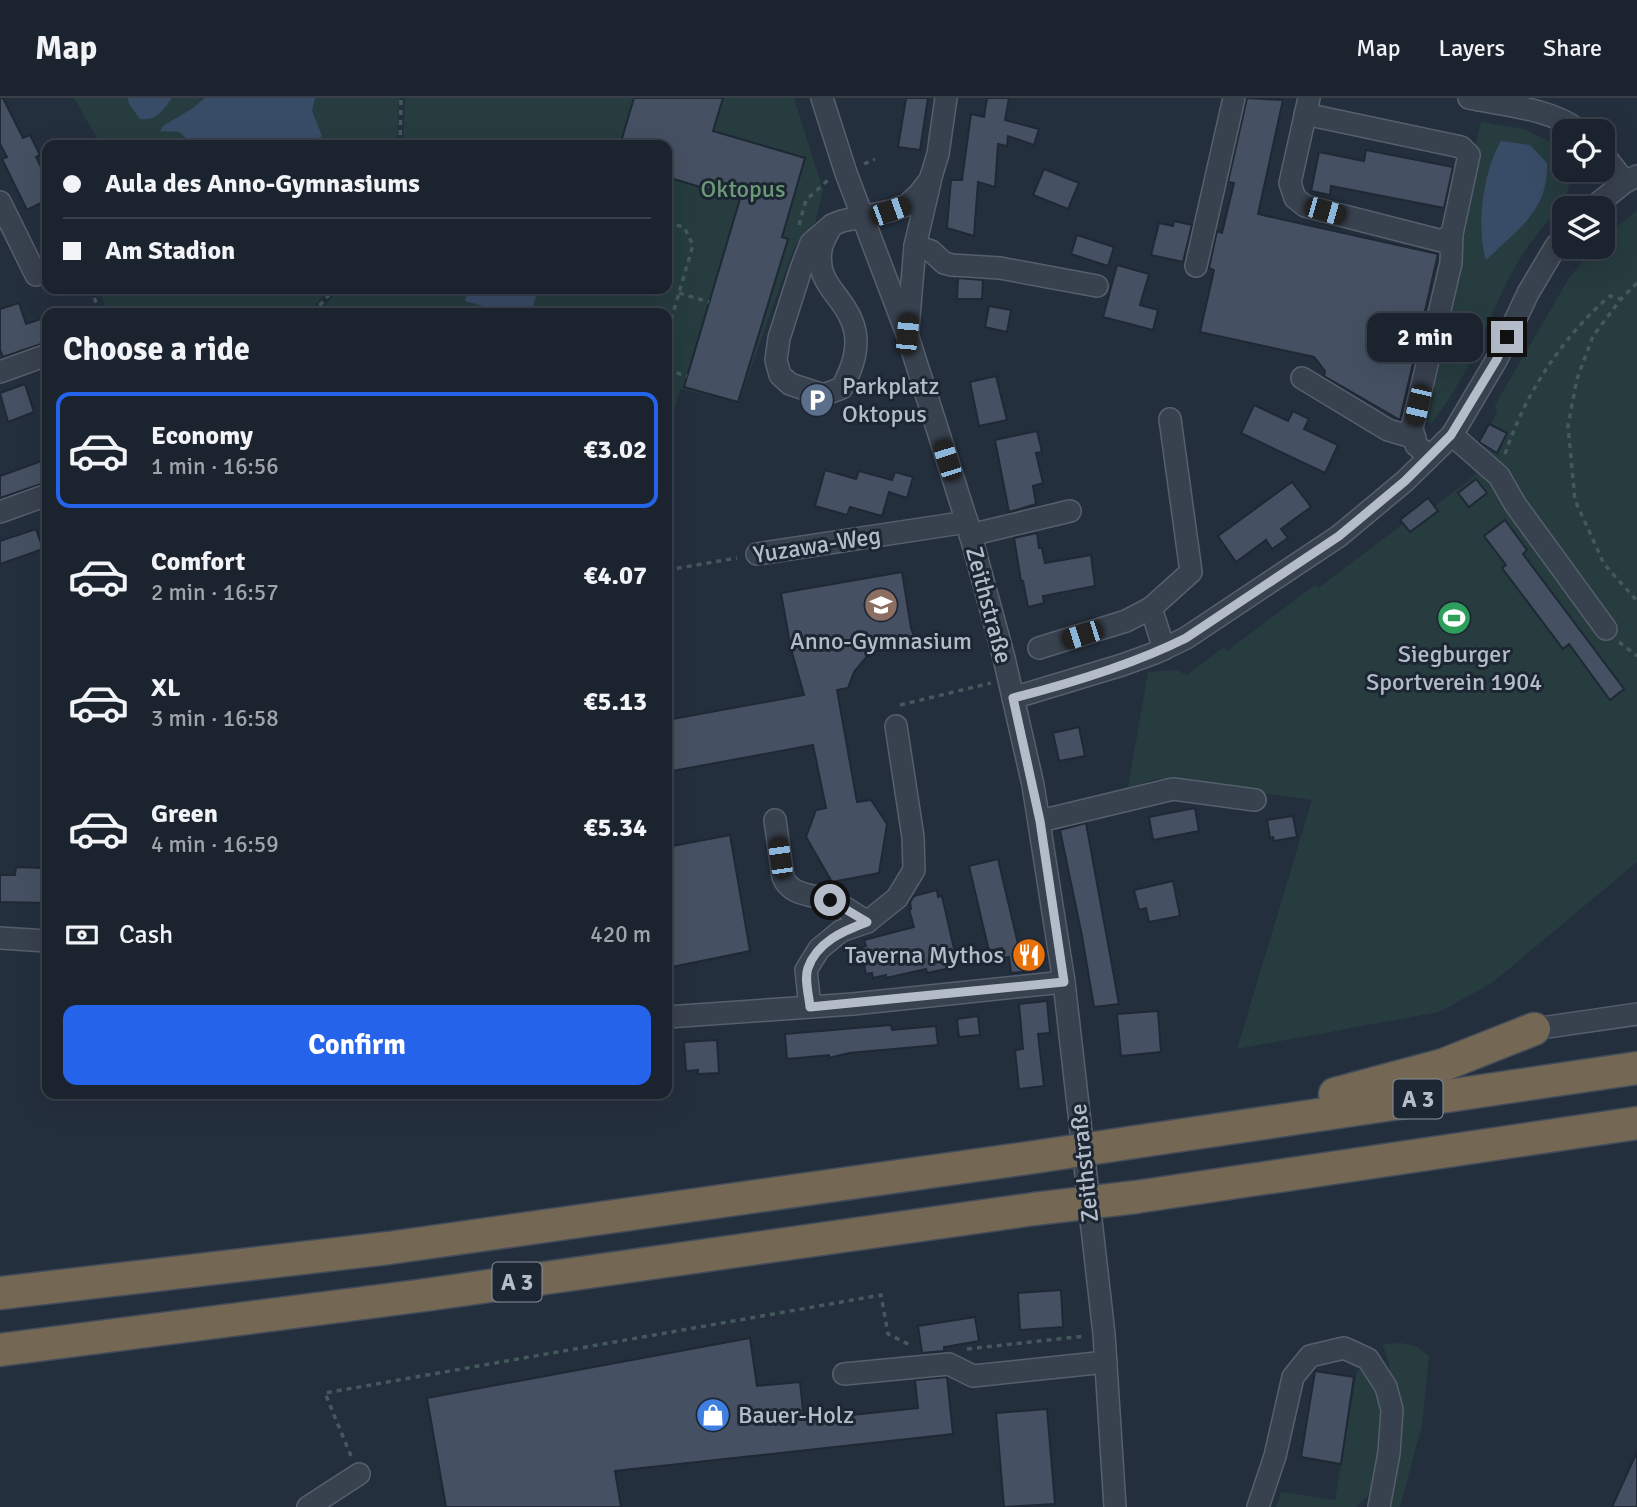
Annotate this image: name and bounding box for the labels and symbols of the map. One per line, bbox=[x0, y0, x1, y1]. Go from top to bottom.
park label: Oktopus bbox=[701, 174, 785, 204]
car bbox=[867, 194, 914, 228]
car bbox=[1302, 195, 1349, 227]
car bbox=[895, 312, 920, 356]
callout: 2 min bbox=[1367, 313, 1482, 362]
route end bbox=[1491, 321, 1523, 353]
place label: Parkplatz Oktopus bbox=[842, 371, 939, 429]
parking icon: Parkplatz Oktopus bbox=[798, 381, 836, 419]
car bbox=[1404, 382, 1433, 428]
car bbox=[931, 437, 964, 483]
street label: Yuzawa-Weg bbox=[751, 520, 883, 570]
street label: Zeithstraße bbox=[959, 543, 1019, 667]
school or university icon: Anno-Gymnasium bbox=[862, 586, 900, 624]
sports icon: Siegburger Sportverein 1904 bbox=[1435, 599, 1473, 637]
car bbox=[1059, 619, 1106, 651]
place label: Anno-Gymnasium bbox=[790, 626, 972, 656]
place label: Siegburger Sportverein 1904 bbox=[1366, 639, 1542, 697]
car bbox=[767, 836, 794, 880]
route start bbox=[814, 884, 846, 916]
restaurant icon: Taverna Mythos bbox=[1010, 936, 1048, 974]
place label: Taverna Mythos bbox=[845, 940, 1004, 970]
road number: A 3 bbox=[1394, 1080, 1442, 1118]
street label: Zeithstraße bbox=[1063, 1102, 1105, 1224]
road number: A 3 bbox=[492, 1262, 542, 1302]
shop icon: Bauer-Holz bbox=[694, 1396, 732, 1434]
place label: Bauer-Holz bbox=[738, 1400, 854, 1430]

